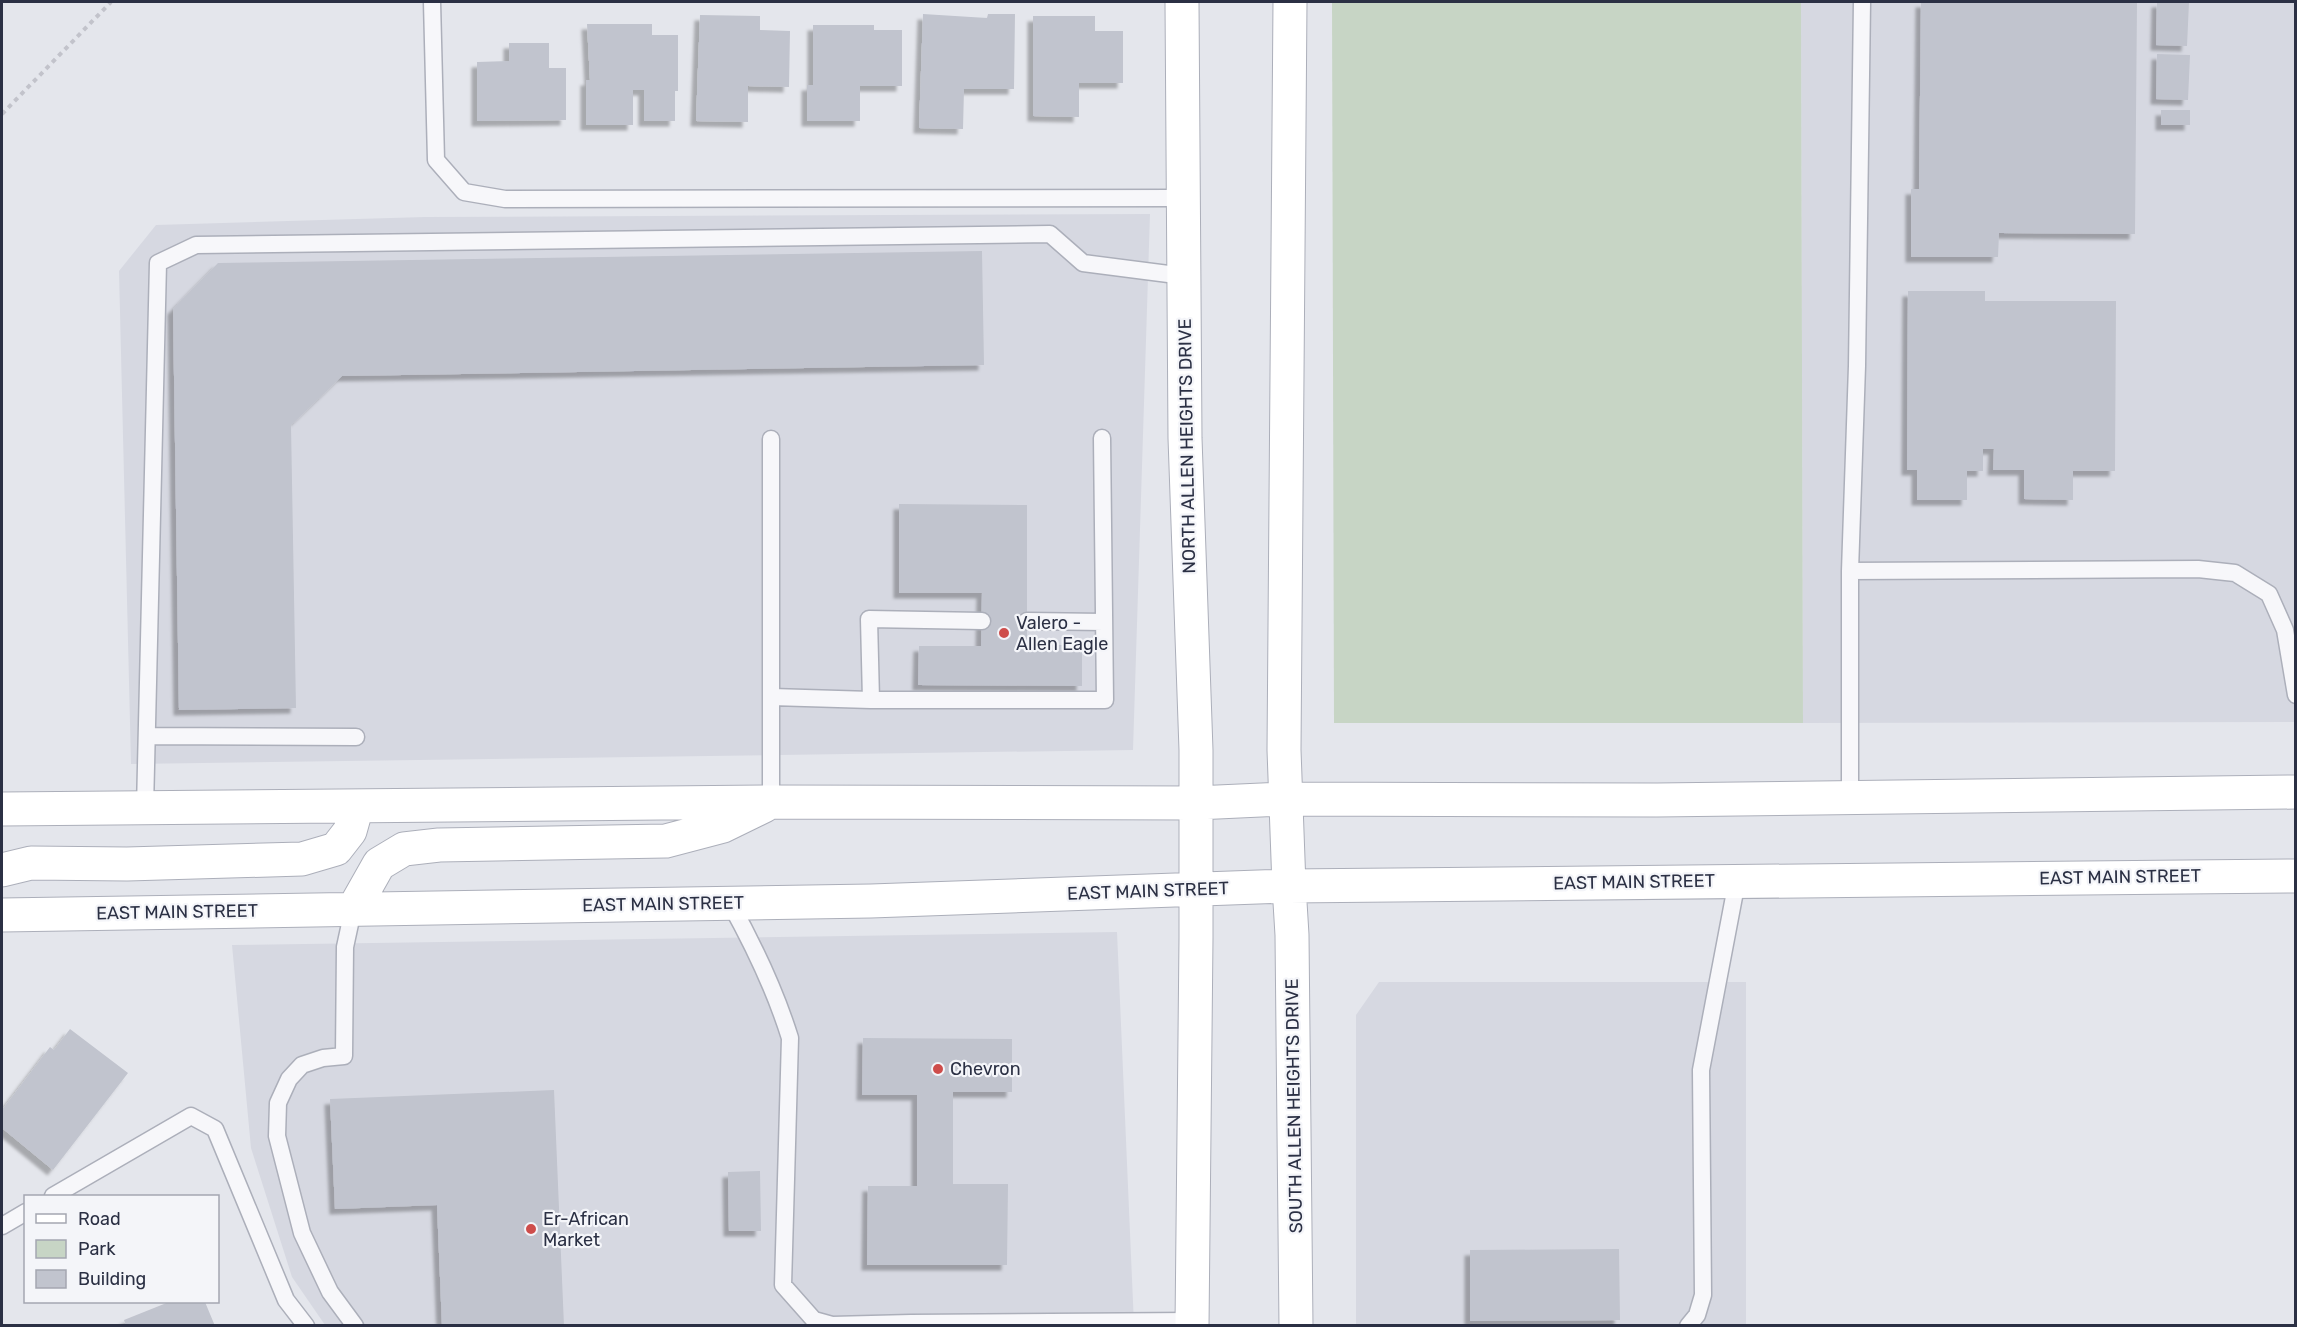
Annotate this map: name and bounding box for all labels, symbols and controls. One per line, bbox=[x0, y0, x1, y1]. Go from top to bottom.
street label: NORTH ALLEN HEIGHTS DRIVE bbox=[1174, 318, 1200, 574]
place label: Valero - Allen Eagle bbox=[1016, 612, 1108, 655]
marker: Valero - Allen Eagle bbox=[997, 626, 1011, 640]
street label: EAST MAIN STREET bbox=[2039, 865, 2201, 889]
street label: EAST MAIN STREET bbox=[1553, 870, 1715, 894]
street label: EAST MAIN STREET bbox=[1067, 877, 1229, 905]
street label: EAST MAIN STREET bbox=[582, 892, 744, 916]
street label: EAST MAIN STREET bbox=[96, 900, 258, 924]
street label: SOUTH ALLEN HEIGHTS DRIVE bbox=[1281, 978, 1307, 1234]
place label: Chevron bbox=[950, 1058, 1021, 1080]
marker: Chevron bbox=[931, 1062, 945, 1076]
legend bbox=[24, 1195, 219, 1303]
text: Road bbox=[78, 1208, 121, 1230]
place label: Er-African Market bbox=[543, 1208, 629, 1251]
marker: Er-African Market bbox=[524, 1222, 538, 1236]
text: Park bbox=[78, 1238, 116, 1260]
text: Building bbox=[78, 1268, 146, 1290]

